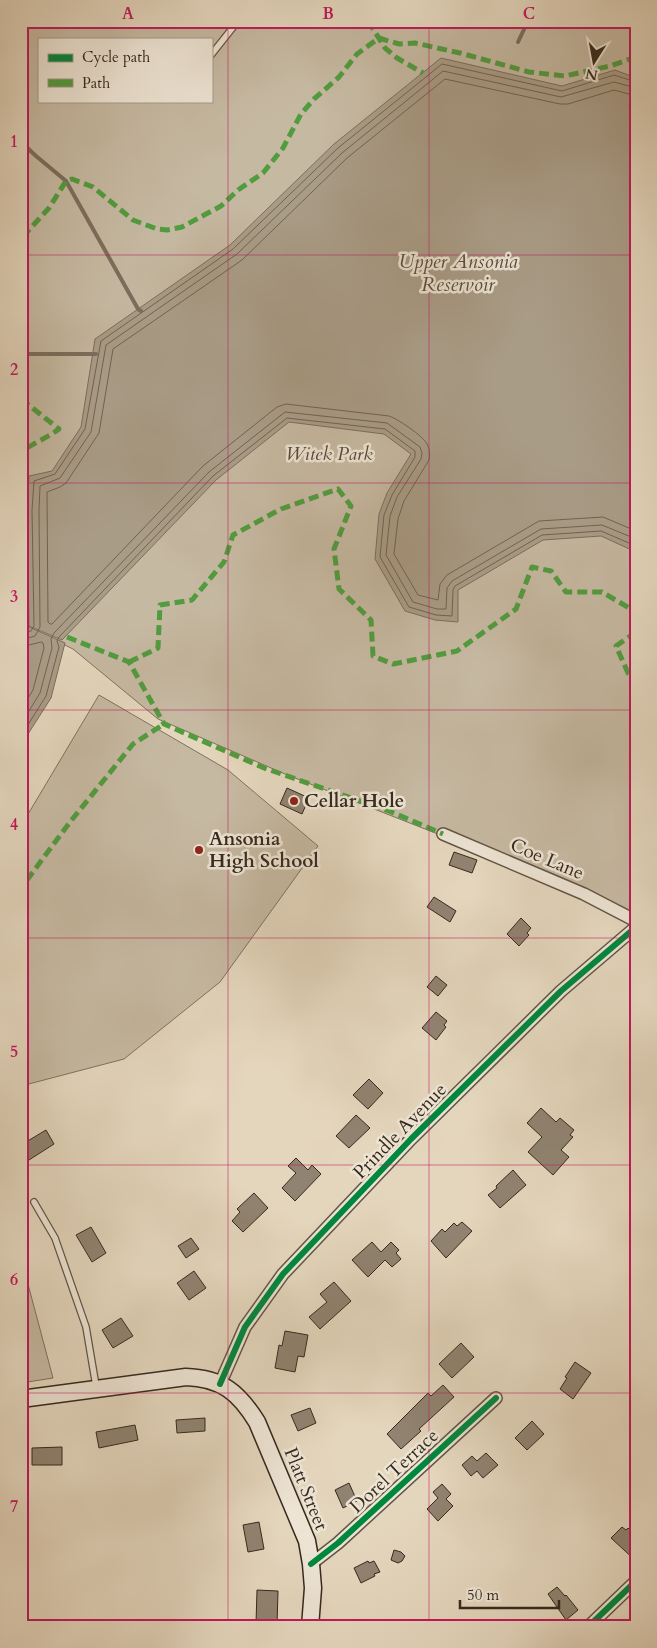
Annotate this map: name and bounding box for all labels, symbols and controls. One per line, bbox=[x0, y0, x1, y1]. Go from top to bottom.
text: A bbox=[122, 3, 134, 25]
text: B bbox=[322, 3, 334, 25]
text: C bbox=[523, 3, 535, 25]
legend bbox=[38, 38, 212, 102]
north arrow bbox=[570, 38, 620, 88]
text: Cycle path bbox=[82, 47, 151, 67]
text: N bbox=[584, 64, 599, 85]
text: Path bbox=[82, 73, 111, 93]
text: 1 bbox=[10, 131, 18, 153]
water label: Upper Ansonia Reservoir bbox=[398, 248, 518, 298]
text: 2 bbox=[10, 359, 18, 381]
park label: Witek Park bbox=[285, 441, 373, 467]
text: 3 bbox=[10, 586, 18, 608]
place label: Cellar Hole bbox=[304, 788, 404, 814]
marker: Cellar Hole bbox=[288, 795, 300, 807]
text: 4 bbox=[10, 814, 18, 836]
place label: Ansonia High School bbox=[209, 826, 319, 874]
street label: Coe Lane bbox=[506, 832, 588, 886]
marker: Ansonia High School bbox=[193, 844, 205, 856]
text: 5 bbox=[10, 1041, 18, 1063]
street label: Prindle Avenue bbox=[347, 1077, 453, 1185]
text: 6 bbox=[10, 1269, 18, 1291]
street label: Dorel Terrace bbox=[344, 1423, 444, 1519]
street label: Platt Street bbox=[278, 1444, 334, 1534]
text: 7 bbox=[10, 1496, 18, 1518]
scale bar bbox=[460, 1578, 558, 1610]
text: 50 m bbox=[467, 1585, 499, 1605]

